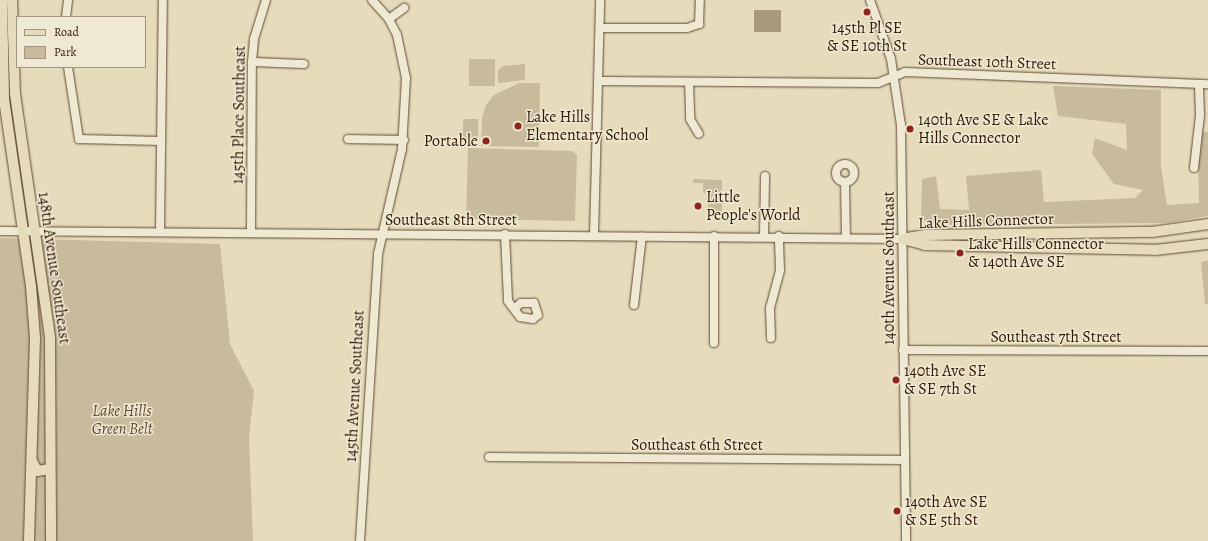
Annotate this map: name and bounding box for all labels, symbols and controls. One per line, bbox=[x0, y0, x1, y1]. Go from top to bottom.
marker: 145th Pl SE & SE 10th St bbox=[862, 7, 872, 17]
legend bbox=[16, 16, 146, 68]
place label: 145th Pl SE & SE 10th St bbox=[827, 18, 907, 56]
text: Road bbox=[54, 24, 79, 40]
text: Park bbox=[54, 44, 77, 60]
street label: 145th Place Southeast bbox=[228, 46, 250, 184]
street label: Southeast 10th Street bbox=[917, 50, 1057, 74]
place label: Lake Hills Elementary School bbox=[526, 107, 649, 145]
place label: 140th Ave SE & Lake Hills Connector bbox=[918, 110, 1048, 148]
marker: Lake Hills Elementary School bbox=[513, 121, 523, 131]
marker: 140th Ave SE & Lake Hills Connector bbox=[905, 124, 915, 134]
place label: Portable bbox=[424, 131, 478, 151]
marker: Portable bbox=[481, 136, 491, 146]
place label: Little People's World bbox=[706, 187, 801, 225]
street label: 148th Avenue Southeast bbox=[34, 191, 74, 345]
street label: 140th Avenue Southeast bbox=[879, 191, 899, 345]
marker: Little People's World bbox=[693, 201, 703, 211]
street label: Lake Hills Connector bbox=[918, 209, 1054, 233]
street label: Southeast 8th Street bbox=[385, 210, 517, 230]
place label: Lake Hills Connector & 140th Ave SE bbox=[968, 234, 1104, 272]
marker: Lake Hills Connector & 140th Ave SE bbox=[955, 248, 965, 258]
street label: 145th Avenue Southeast bbox=[341, 309, 369, 463]
street label: Southeast 7th Street bbox=[990, 327, 1122, 347]
place label: 140th Ave SE & SE 7th St bbox=[904, 361, 986, 399]
marker: 140th Ave SE & SE 7th St bbox=[891, 375, 901, 385]
park label: Lake Hills Green Belt bbox=[92, 401, 152, 439]
street label: Southeast 6th Street bbox=[631, 435, 763, 455]
place label: 140th Ave SE & SE 5th St bbox=[905, 492, 987, 530]
marker: 140th Ave SE & SE 5th St bbox=[892, 506, 902, 516]

